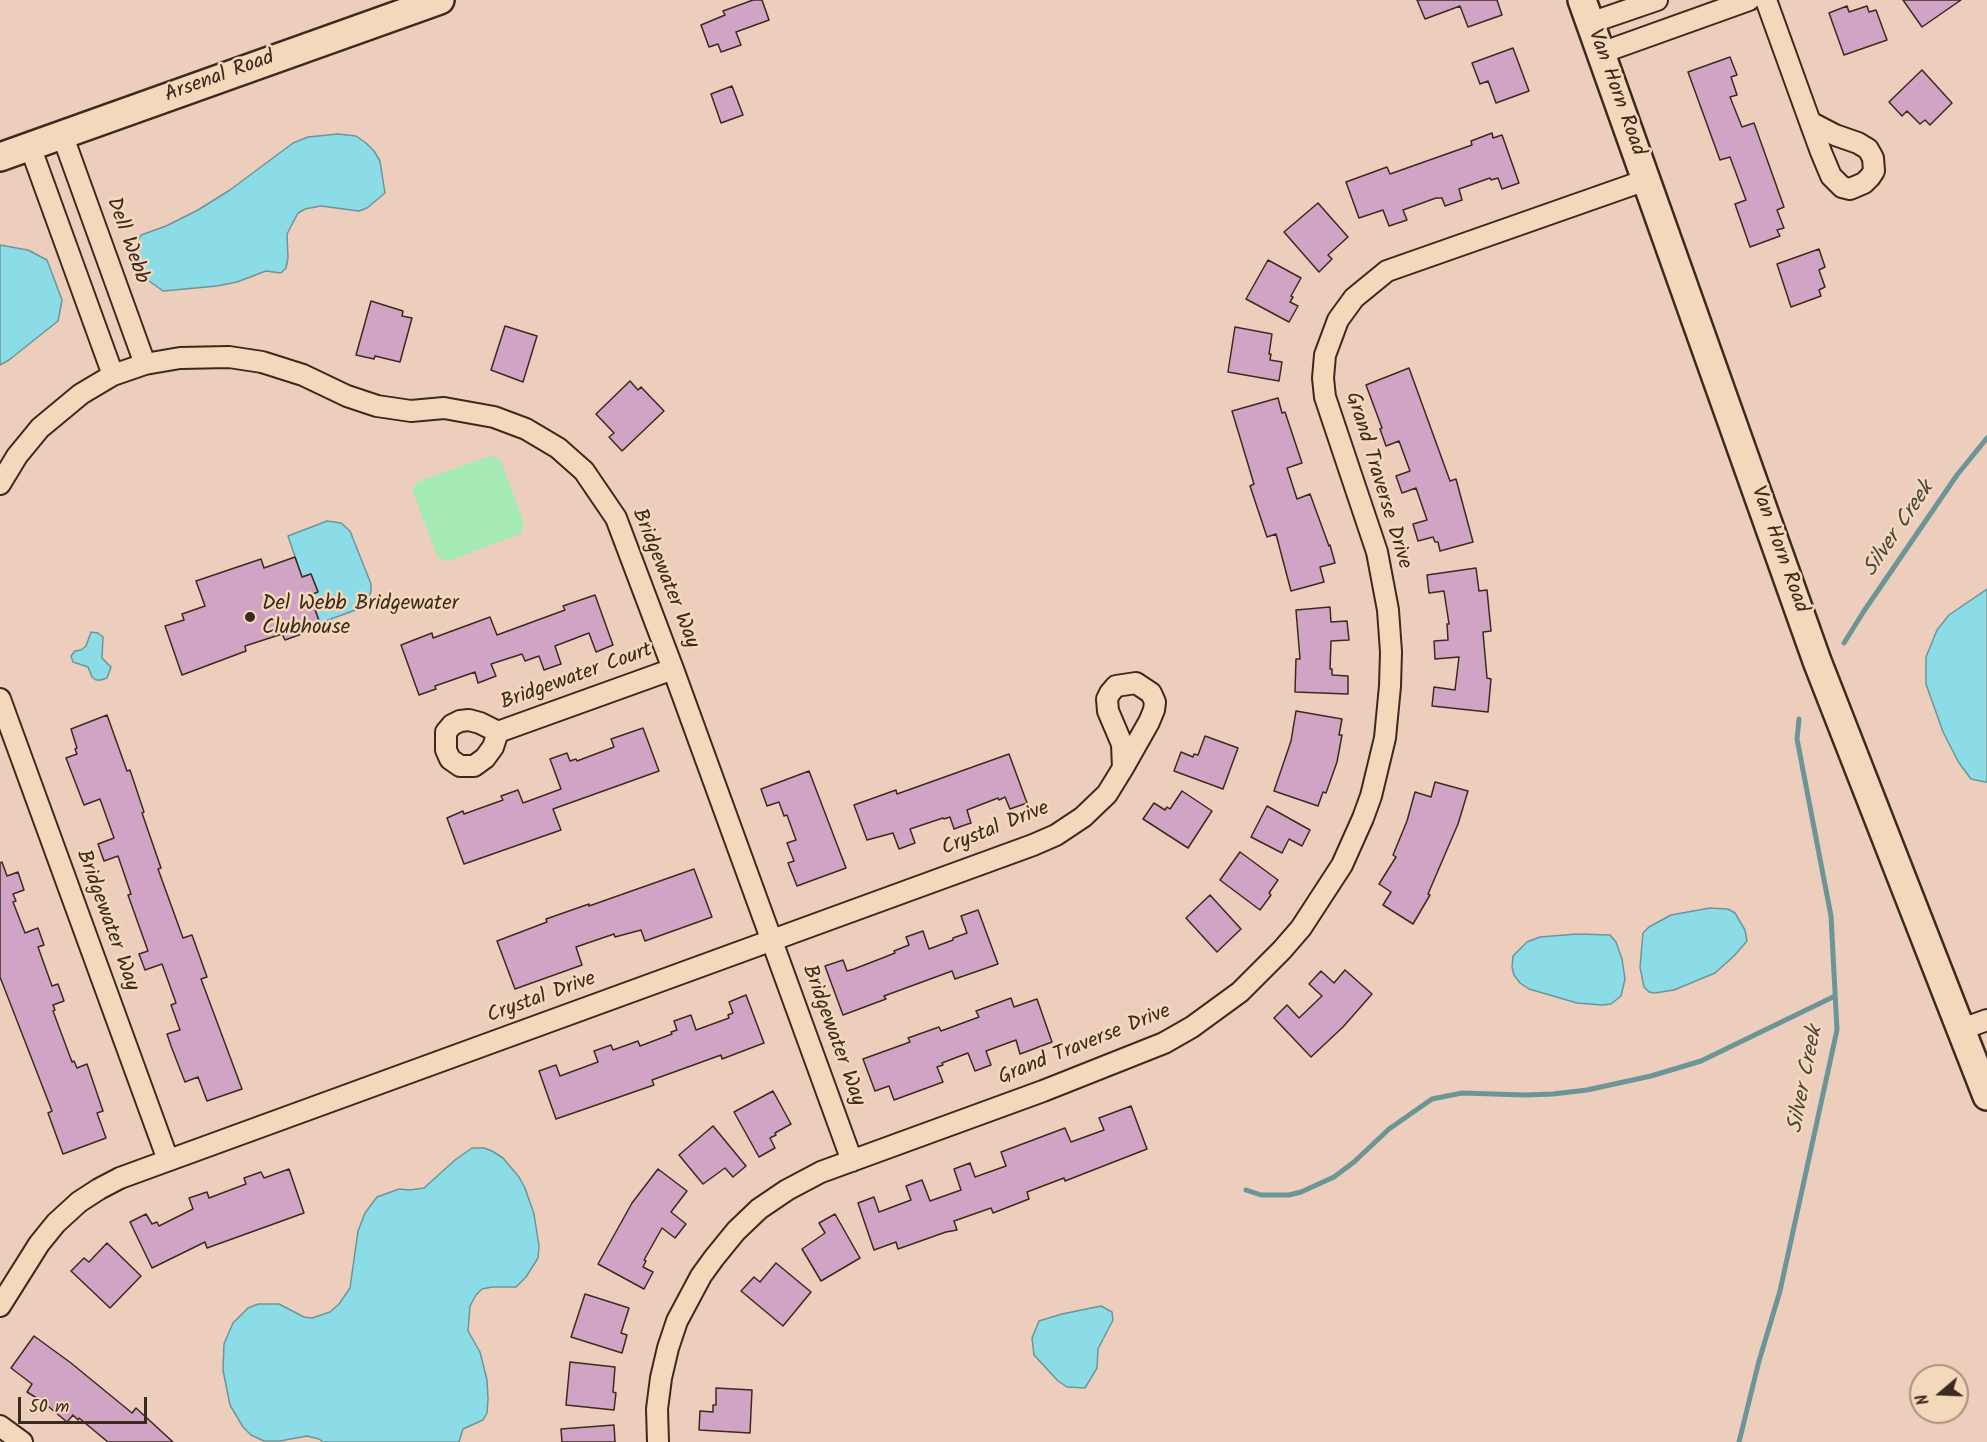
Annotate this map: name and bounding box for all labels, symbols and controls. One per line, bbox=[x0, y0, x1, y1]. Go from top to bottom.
street label: Van Horn Road bbox=[1580, 26, 1650, 160]
street label: Arsenal Road bbox=[162, 47, 278, 109]
street label: Dell Webb bbox=[99, 195, 153, 287]
street label: Grand Traverse Drive bbox=[1338, 390, 1416, 572]
water label: Silver Creek bbox=[1859, 478, 1941, 582]
street label: Van Horn Road bbox=[1743, 483, 1813, 617]
street label: Bridgewater Way bbox=[625, 506, 703, 652]
place label: Del Webb Bridgewater Clubhouse bbox=[262, 592, 459, 642]
marker: Del Webb Bridgewater Clubhouse bbox=[243, 610, 257, 624]
street label: Bridgewater Court bbox=[498, 639, 656, 717]
street label: Crystal Drive bbox=[939, 797, 1053, 863]
street label: Bridgewater Way bbox=[69, 847, 143, 995]
street label: Bridgewater Way bbox=[795, 962, 869, 1110]
street label: Crystal Drive bbox=[484, 968, 600, 1030]
street label: Grand Traverse Drive bbox=[995, 1000, 1175, 1092]
water label: Silver Creek bbox=[1784, 1024, 1830, 1136]
north arrow bbox=[1909, 1364, 1969, 1424]
scale bar bbox=[21, 1385, 150, 1423]
text: N bbox=[1910, 1391, 1937, 1408]
text: 50 m bbox=[29, 1393, 69, 1422]

